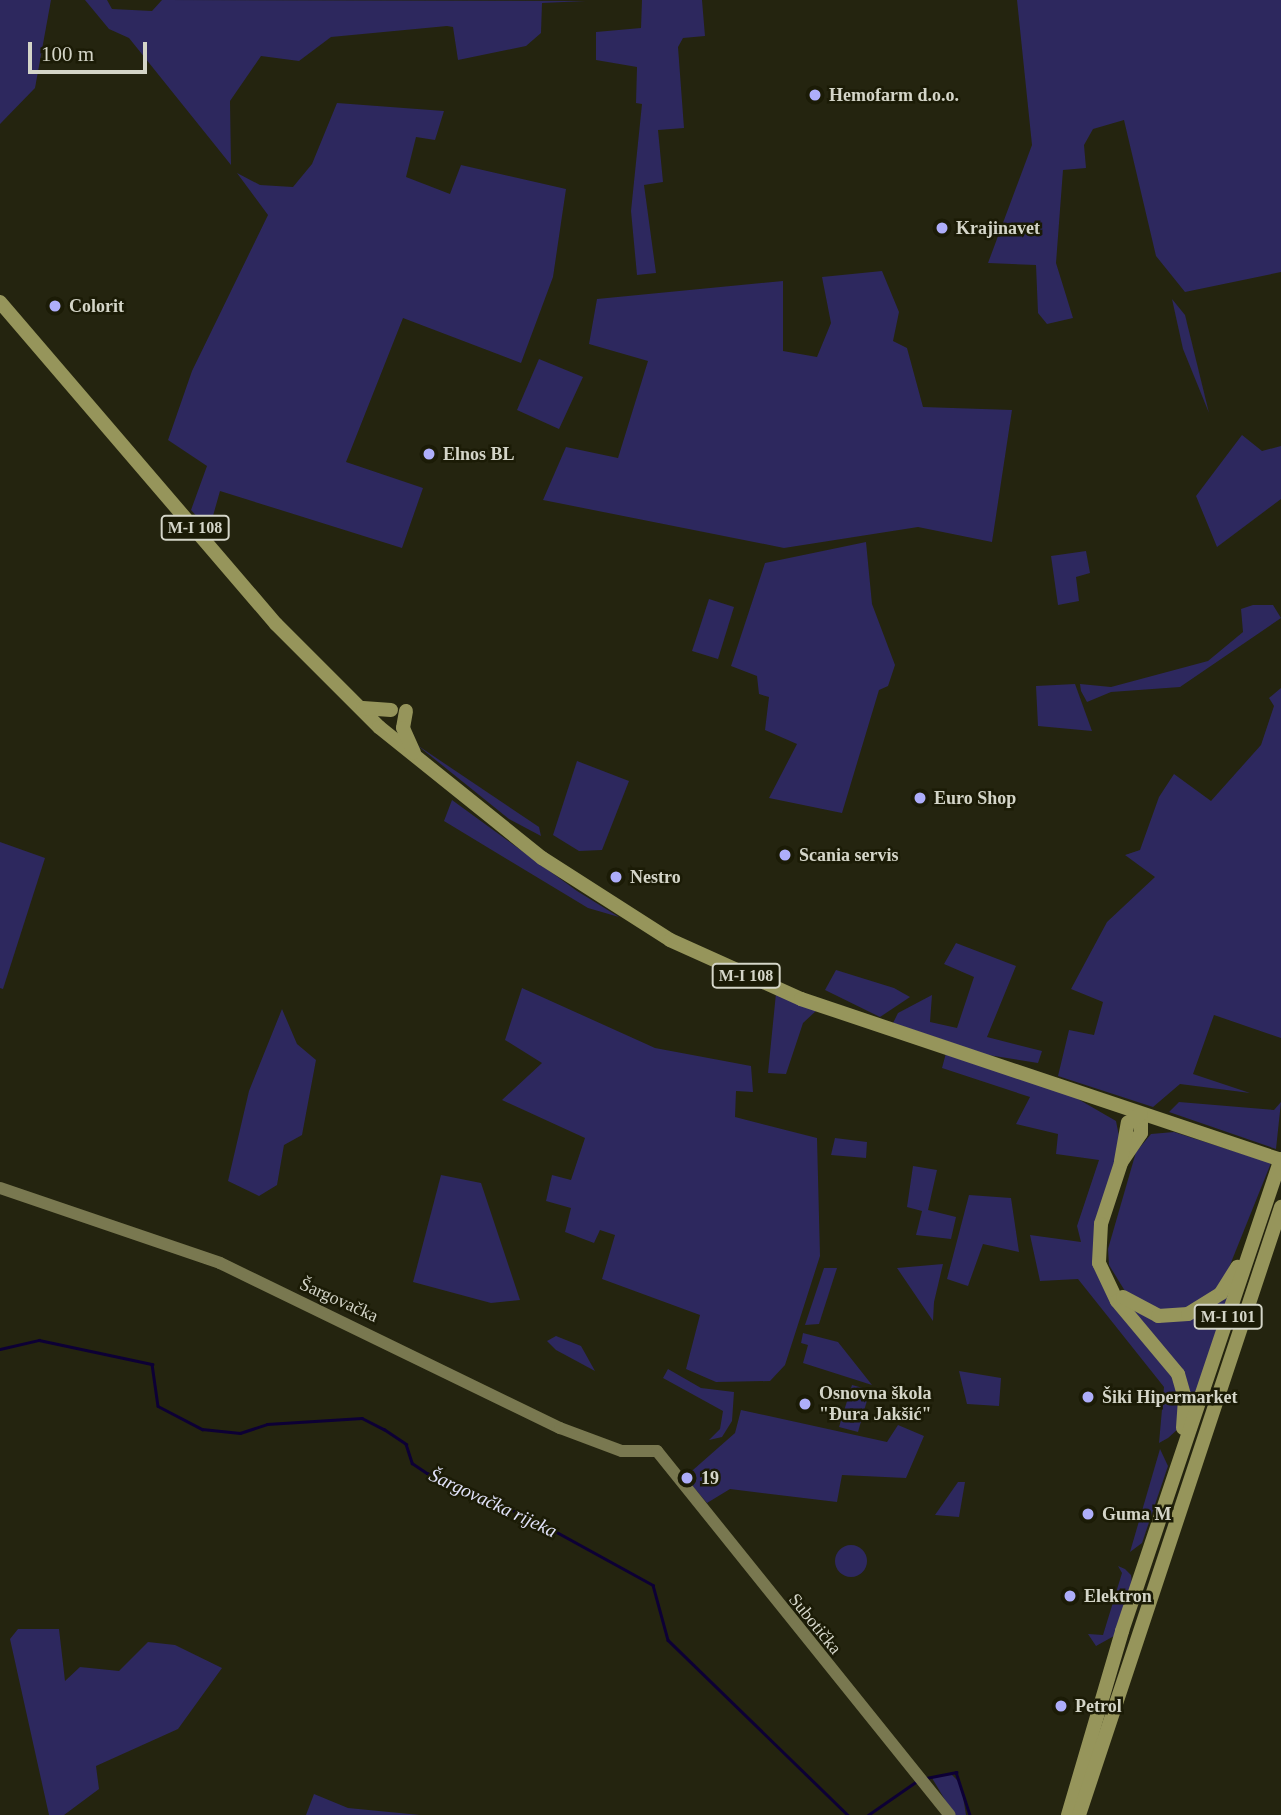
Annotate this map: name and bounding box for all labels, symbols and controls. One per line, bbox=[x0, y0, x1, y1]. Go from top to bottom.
scale bar bbox=[32, 28, 150, 72]
text: 100 m bbox=[41, 42, 94, 66]
place label: Hemofarm d.o.o. bbox=[829, 84, 959, 106]
marker: Hemofarm d.o.o. bbox=[807, 87, 823, 103]
place label: Krajinavet bbox=[956, 217, 1040, 239]
marker: Krajinavet bbox=[934, 220, 950, 236]
place label: Colorit bbox=[69, 295, 124, 317]
marker: Colorit bbox=[47, 298, 63, 314]
place label: Elnos BL bbox=[443, 443, 515, 465]
marker: Elnos BL bbox=[421, 446, 437, 462]
road number: M-I 108 bbox=[160, 516, 230, 540]
place label: Euro Shop bbox=[934, 787, 1016, 809]
marker: Euro Shop bbox=[912, 790, 928, 806]
place label: Scania servis bbox=[799, 844, 899, 866]
marker: Scania servis bbox=[777, 847, 793, 863]
place label: Nestro bbox=[630, 866, 681, 888]
marker: Nestro bbox=[608, 869, 624, 885]
road number: M-I 108 bbox=[711, 964, 781, 988]
street label: Šargovačka bbox=[296, 1273, 382, 1327]
road number: M-I 101 bbox=[1193, 1304, 1263, 1330]
place label: Osnovna škola "Đura Jakšić" bbox=[819, 1383, 932, 1426]
place label: Šiki Hipermarket bbox=[1102, 1386, 1237, 1408]
marker: Šiki Hipermarket bbox=[1080, 1389, 1096, 1405]
marker: Osnovna škola "Đura Jakšić" bbox=[797, 1396, 813, 1412]
water label: Šargovačka rijeka bbox=[426, 1463, 560, 1543]
place label: 19 bbox=[701, 1467, 719, 1489]
marker: 19 bbox=[679, 1470, 695, 1486]
place label: Guma M bbox=[1102, 1503, 1171, 1525]
marker: Guma M bbox=[1080, 1506, 1096, 1522]
place label: Elektron bbox=[1084, 1585, 1152, 1607]
marker: Elektron bbox=[1062, 1588, 1078, 1604]
street label: Subotička bbox=[784, 1589, 846, 1659]
place label: Petrol bbox=[1075, 1695, 1122, 1717]
marker: Petrol bbox=[1053, 1698, 1069, 1714]

